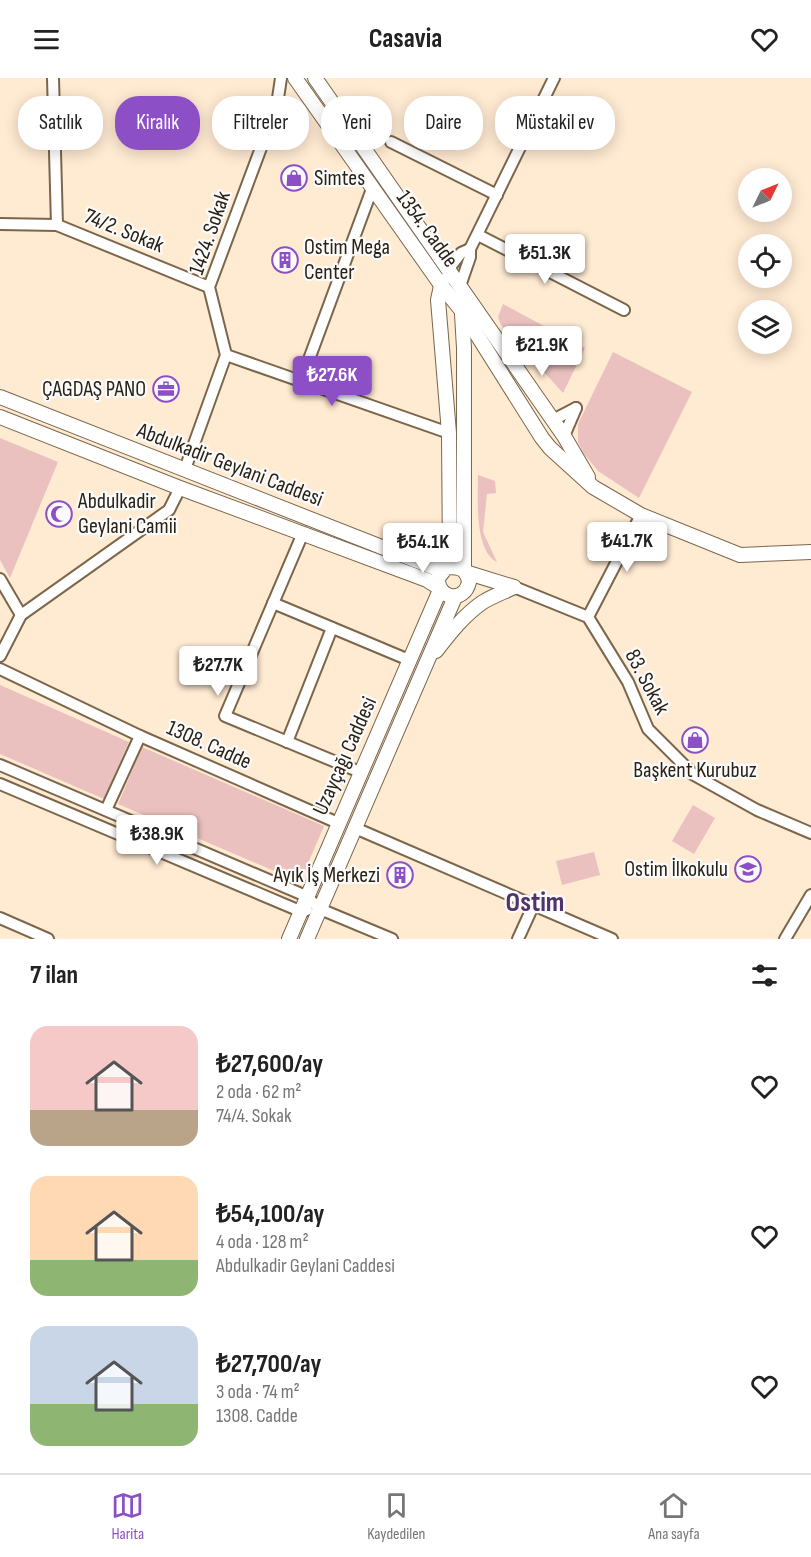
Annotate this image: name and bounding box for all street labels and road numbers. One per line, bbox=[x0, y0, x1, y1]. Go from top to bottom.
street label: 1354. Cadde bbox=[390, 185, 464, 273]
street label: 1424. Sokak bbox=[183, 187, 237, 278]
street label: 74/2. Sokak bbox=[80, 203, 168, 259]
street label: Abdulkadir Geylani Caddesi bbox=[132, 417, 327, 513]
street label: 83. Sokak bbox=[619, 645, 676, 720]
street label: Uzayçağı Caddesi bbox=[307, 693, 383, 819]
street label: 1308. Cadde bbox=[162, 714, 256, 776]

